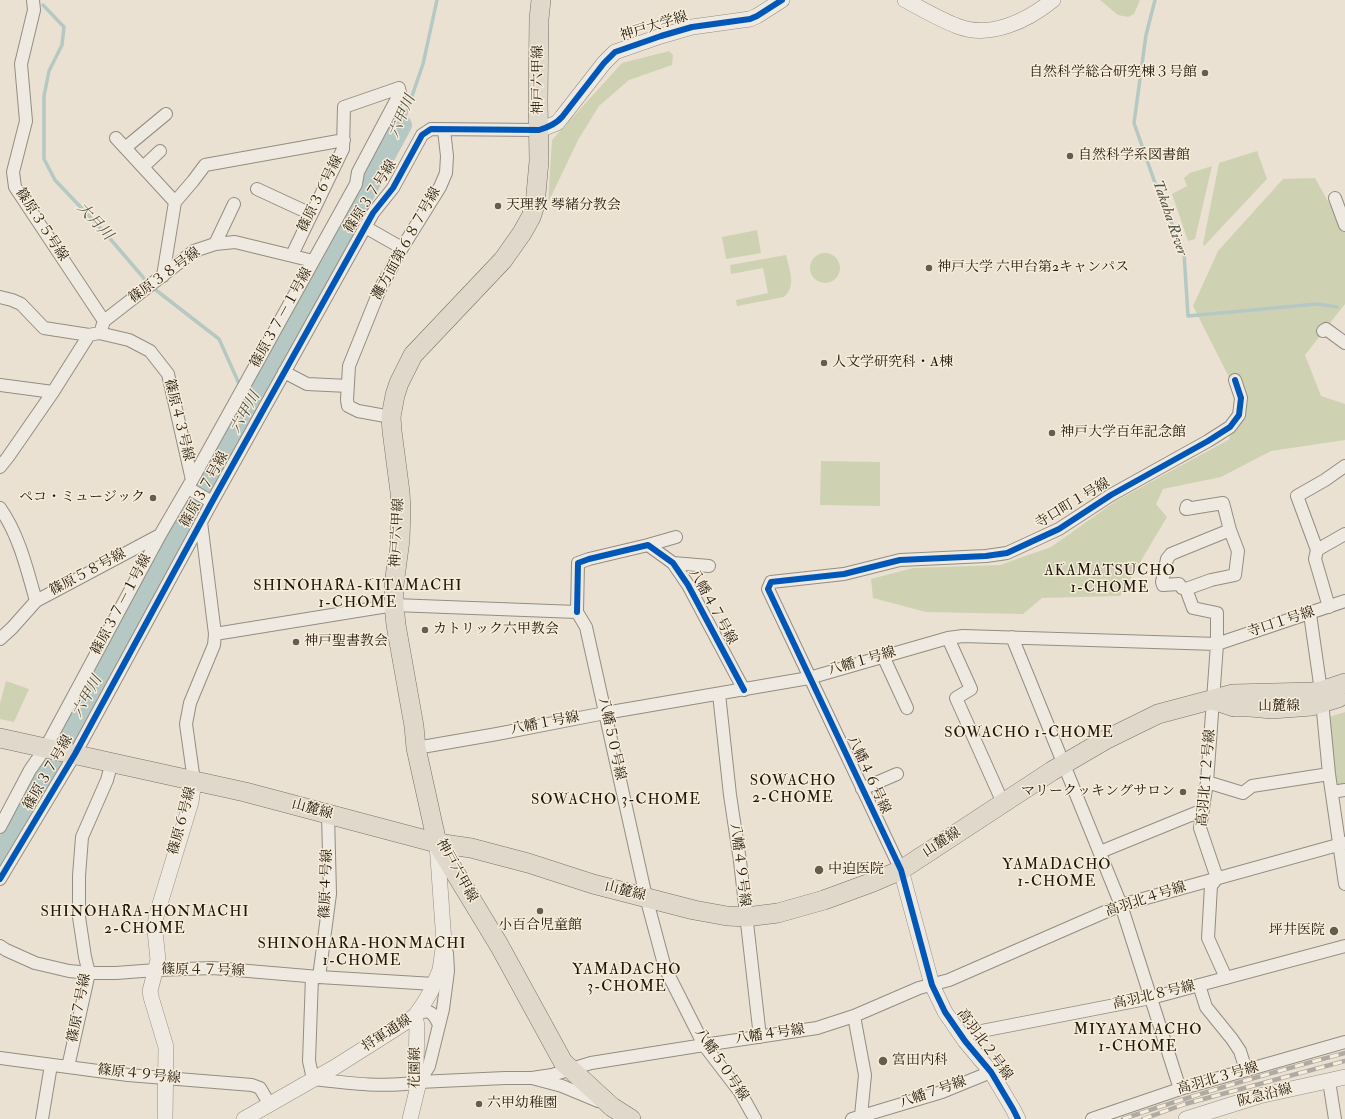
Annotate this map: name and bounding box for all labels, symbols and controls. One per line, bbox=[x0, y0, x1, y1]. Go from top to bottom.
street label: 神戸大学線 bbox=[618, 9, 690, 45]
street label: 神戸六甲線 bbox=[531, 45, 547, 115]
place label: 自然科学総合研究棟３号館 bbox=[1029, 65, 1197, 81]
marker: 自然科学総合研究棟３号館 bbox=[1200, 68, 1210, 78]
water label: 六甲川 bbox=[386, 93, 420, 141]
place label: 自然科学系図書館 bbox=[1078, 148, 1190, 164]
marker: 自然科学系図書館 bbox=[1065, 151, 1075, 161]
street label: 篠原３６号線 bbox=[295, 153, 347, 235]
street label: 篠原３７号線 bbox=[341, 157, 401, 237]
water label: Takaha River bbox=[1148, 178, 1190, 258]
street label: 篠原３５号線 bbox=[11, 185, 71, 265]
street label: 灘方面第６８７号線 bbox=[369, 185, 445, 303]
place label: 天理教 琴緒分教会 bbox=[506, 198, 621, 214]
water label: 大月川 bbox=[72, 199, 116, 245]
marker: 天理教 琴緒分教会 bbox=[493, 201, 503, 211]
street label: 篠原３８号線 bbox=[126, 245, 204, 307]
place label: 神戸大学 六甲台第2キャンパス bbox=[937, 260, 1129, 276]
marker: 神戸大学 六甲台第2キャンパス bbox=[924, 263, 934, 273]
street label: 篠原３７－１号線 bbox=[248, 265, 316, 371]
place label: 人文学研究科・A棟 bbox=[832, 355, 953, 371]
marker: 人文学研究科・A棟 bbox=[819, 358, 829, 368]
street label: 篠原４３号線 bbox=[160, 377, 196, 463]
water label: 六甲川 bbox=[227, 389, 265, 437]
place label: 神戸大学百年記念館 bbox=[1060, 425, 1186, 441]
marker: 神戸大学百年記念館 bbox=[1047, 428, 1057, 438]
street label: 篠原３７号線 bbox=[177, 449, 233, 531]
street label: 寺口町１号線 bbox=[1033, 475, 1113, 533]
place label: ペコ・ミュージック bbox=[19, 490, 145, 506]
marker: ペコ・ミュージック bbox=[148, 493, 158, 503]
street label: 神戸六甲線 bbox=[388, 498, 408, 568]
street label: 篠原５８号線 bbox=[47, 546, 129, 600]
street label: 篠原３７－１号線 bbox=[88, 552, 156, 658]
district label: AKAMATSUCHO 1-CHOME bbox=[1044, 563, 1176, 598]
street label: 八幡４７号線 bbox=[684, 566, 740, 648]
district label: SHINOHARA-KITAMACHI 1-CHOME bbox=[253, 578, 463, 613]
street label: 寺口１号線 bbox=[1245, 604, 1317, 642]
place label: カトリック六甲教会 bbox=[433, 622, 559, 638]
marker: カトリック六甲教会 bbox=[420, 625, 430, 635]
place label: 神戸聖書教会 bbox=[304, 634, 388, 650]
marker: 神戸聖書教会 bbox=[291, 637, 301, 647]
street label: 八幡１号線 bbox=[826, 644, 898, 680]
water label: 六甲川 bbox=[69, 673, 107, 721]
street label: 八幡５０号線 bbox=[594, 696, 628, 782]
street label: 山麓線 bbox=[1258, 699, 1300, 715]
street label: 八幡１号線 bbox=[509, 709, 581, 739]
district label: SOWACHO 1-CHOME bbox=[944, 725, 1114, 743]
street label: 高羽北１２号線 bbox=[1194, 728, 1220, 828]
street label: 篠原３７号線 bbox=[21, 732, 77, 814]
street label: 八幡４６号線 bbox=[843, 733, 893, 817]
district label: SOWACHO 2-CHOME bbox=[750, 773, 836, 808]
place label: マリークッキングサロン bbox=[1021, 784, 1175, 800]
street label: 篠原６号線 bbox=[166, 785, 200, 857]
marker: マリークッキングサロン bbox=[1178, 787, 1188, 797]
district label: SOWACHO 3-CHOME bbox=[531, 792, 701, 810]
street label: 山麓線 bbox=[290, 796, 334, 824]
street label: 八幡４９号線 bbox=[726, 822, 752, 908]
street label: 山麓線 bbox=[920, 825, 964, 861]
street label: 神戸六甲線 bbox=[432, 836, 480, 906]
street label: 篠原４号線 bbox=[317, 849, 337, 919]
district label: YAMADACHO 1-CHOME bbox=[1002, 857, 1112, 892]
place label: 中迫医院 bbox=[828, 862, 884, 878]
marker: 中迫医院 bbox=[813, 864, 825, 876]
street label: 山麓線 bbox=[603, 879, 647, 905]
street label: 高羽北４号線 bbox=[1103, 879, 1189, 921]
district label: SHINOHARA-HONMACHI 2-CHOME bbox=[40, 904, 250, 939]
marker: 小百合児童館 bbox=[535, 906, 545, 916]
place label: 小百合児童館 bbox=[498, 918, 582, 934]
place label: 坪井医院 bbox=[1269, 923, 1325, 939]
marker: 坪井医院 bbox=[1328, 925, 1340, 937]
district label: SHINOHARA-HONMACHI 1-CHOME bbox=[257, 936, 467, 971]
street label: 篠原４７号線 bbox=[161, 962, 245, 980]
district label: YAMADACHO 3-CHOME bbox=[572, 962, 682, 997]
street label: 篠原７号線 bbox=[65, 972, 95, 1044]
street label: 高羽北８号線 bbox=[1111, 978, 1197, 1014]
street label: 高羽北２号線 bbox=[953, 1006, 1015, 1084]
street label: 将軍通線 bbox=[359, 1012, 415, 1056]
street label: 八幡４号線 bbox=[734, 1022, 806, 1048]
district label: MIYAYAMACHO 1-CHOME bbox=[1073, 1022, 1203, 1057]
street label: 八幡５０号線 bbox=[691, 1025, 751, 1105]
street label: 花園線 bbox=[407, 1047, 425, 1089]
place label: 宮田内科 bbox=[892, 1053, 948, 1069]
marker: 宮田内科 bbox=[877, 1055, 889, 1067]
street label: 高羽北３号線 bbox=[1175, 1059, 1261, 1099]
street label: 篠原４９号線 bbox=[96, 1062, 182, 1088]
street label: 八幡７号線 bbox=[897, 1074, 969, 1112]
street label: 阪急沿線 bbox=[1236, 1081, 1294, 1111]
place label: 六甲幼稚園 bbox=[487, 1096, 557, 1112]
marker: 六甲幼稚園 bbox=[474, 1099, 484, 1109]

